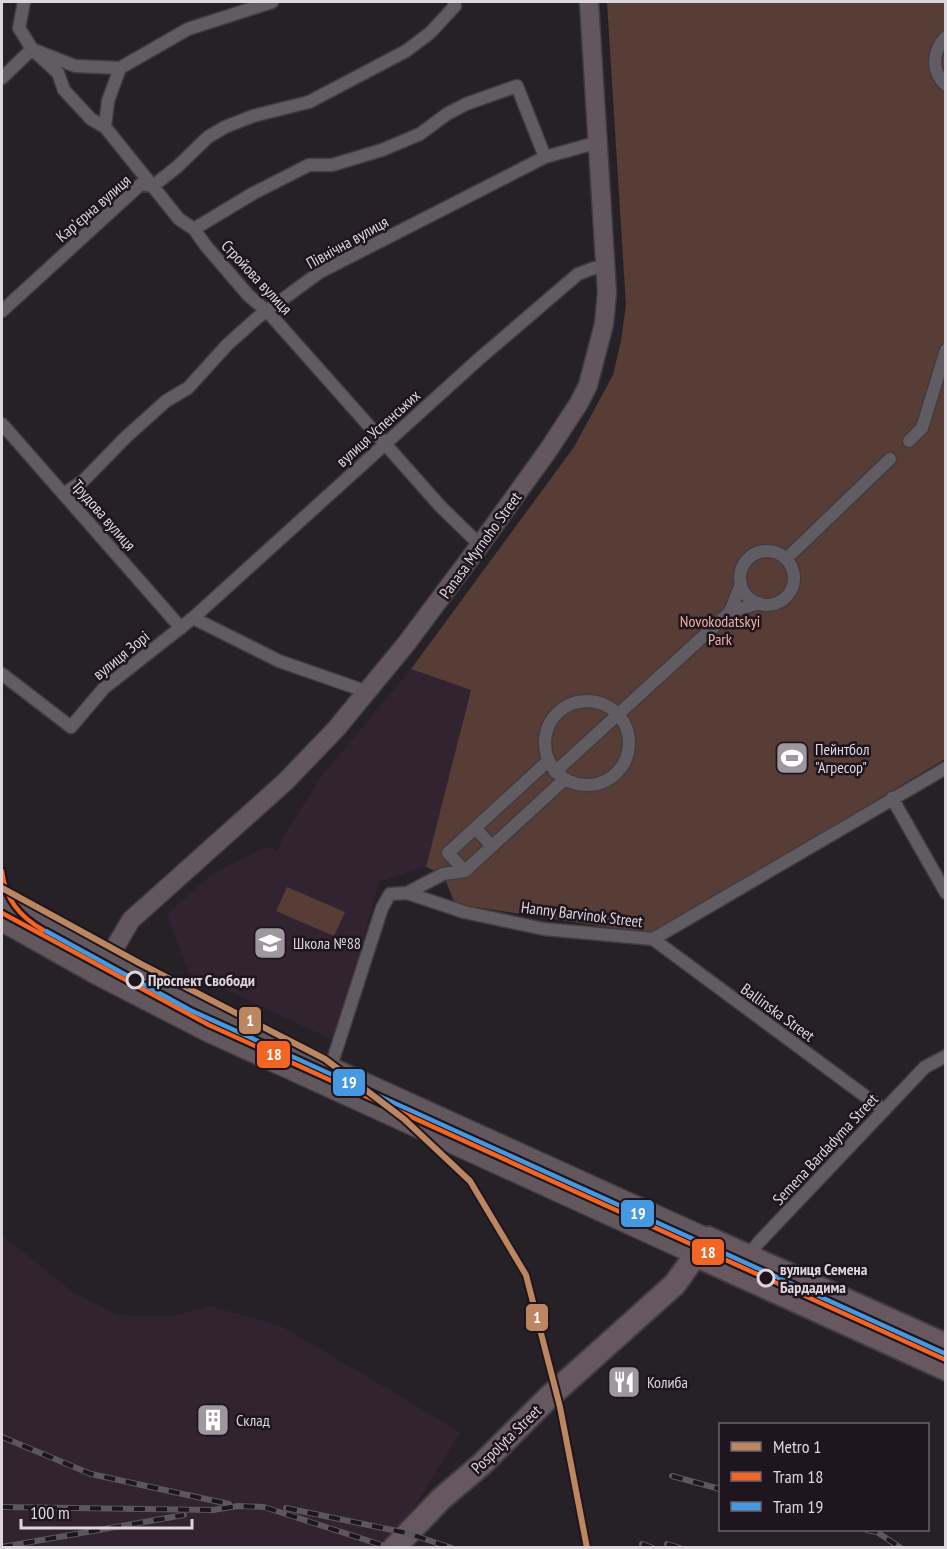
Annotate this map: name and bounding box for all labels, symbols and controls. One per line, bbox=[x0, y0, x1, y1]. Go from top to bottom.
street label: Карʼєрна вулиця bbox=[51, 170, 135, 246]
street label: Північна вулиця bbox=[302, 211, 392, 273]
street label: Стройова вулиця bbox=[217, 236, 297, 318]
street label: вулиця Успенських bbox=[332, 385, 424, 471]
street label: Трудова вулиця bbox=[68, 475, 140, 555]
street label: Panasa Myrnoho Street bbox=[435, 487, 526, 602]
park label: Novokodatskyi Park bbox=[680, 611, 760, 649]
street label: вулиця Зорі bbox=[89, 626, 153, 684]
place label: Пейнтбол "Агресор" bbox=[815, 739, 869, 777]
sports icon: Пейнтбол "Агресор" bbox=[774, 740, 810, 776]
street label: Hanny Barvinok Street bbox=[520, 897, 644, 931]
school or university icon: Школа №88 bbox=[252, 925, 288, 961]
place label: Школа №88 bbox=[293, 933, 361, 953]
place label: Проспект Свободи bbox=[148, 970, 255, 990]
marker: Проспект Свободи bbox=[126, 971, 144, 989]
street label: Ballinska Street bbox=[737, 979, 819, 1046]
line badge: 1 bbox=[238, 1006, 262, 1035]
text: 1 bbox=[246, 1010, 254, 1030]
line badge: 18 bbox=[256, 1040, 291, 1069]
text: 18 bbox=[266, 1044, 282, 1064]
line badge: 19 bbox=[332, 1068, 366, 1097]
text: 19 bbox=[341, 1072, 357, 1092]
street label: Semena Bardadyma Street bbox=[768, 1089, 882, 1209]
line badge: 19 bbox=[620, 1199, 655, 1228]
text: 19 bbox=[630, 1203, 646, 1223]
line badge: 18 bbox=[691, 1238, 725, 1266]
text: 18 bbox=[700, 1242, 716, 1262]
place label: вулиця Семена Бардадима bbox=[780, 1259, 868, 1297]
marker: вулиця Семена Бардадима bbox=[757, 1269, 775, 1287]
line badge: 1 bbox=[525, 1303, 549, 1332]
text: 1 bbox=[533, 1307, 541, 1327]
restaurant icon: Колиба bbox=[606, 1364, 642, 1400]
place label: Колиба bbox=[647, 1372, 688, 1392]
street label: Pospolyta Street bbox=[467, 1400, 546, 1477]
building icon: Склад bbox=[195, 1402, 231, 1438]
place label: Склад bbox=[236, 1410, 270, 1430]
legend bbox=[719, 1423, 929, 1531]
text: Metro 1 bbox=[773, 1435, 821, 1458]
text: Tram 18 bbox=[773, 1465, 823, 1488]
scale bar bbox=[21, 1492, 192, 1530]
text: Tram 19 bbox=[773, 1495, 823, 1518]
text: 100 m bbox=[30, 1501, 70, 1524]

